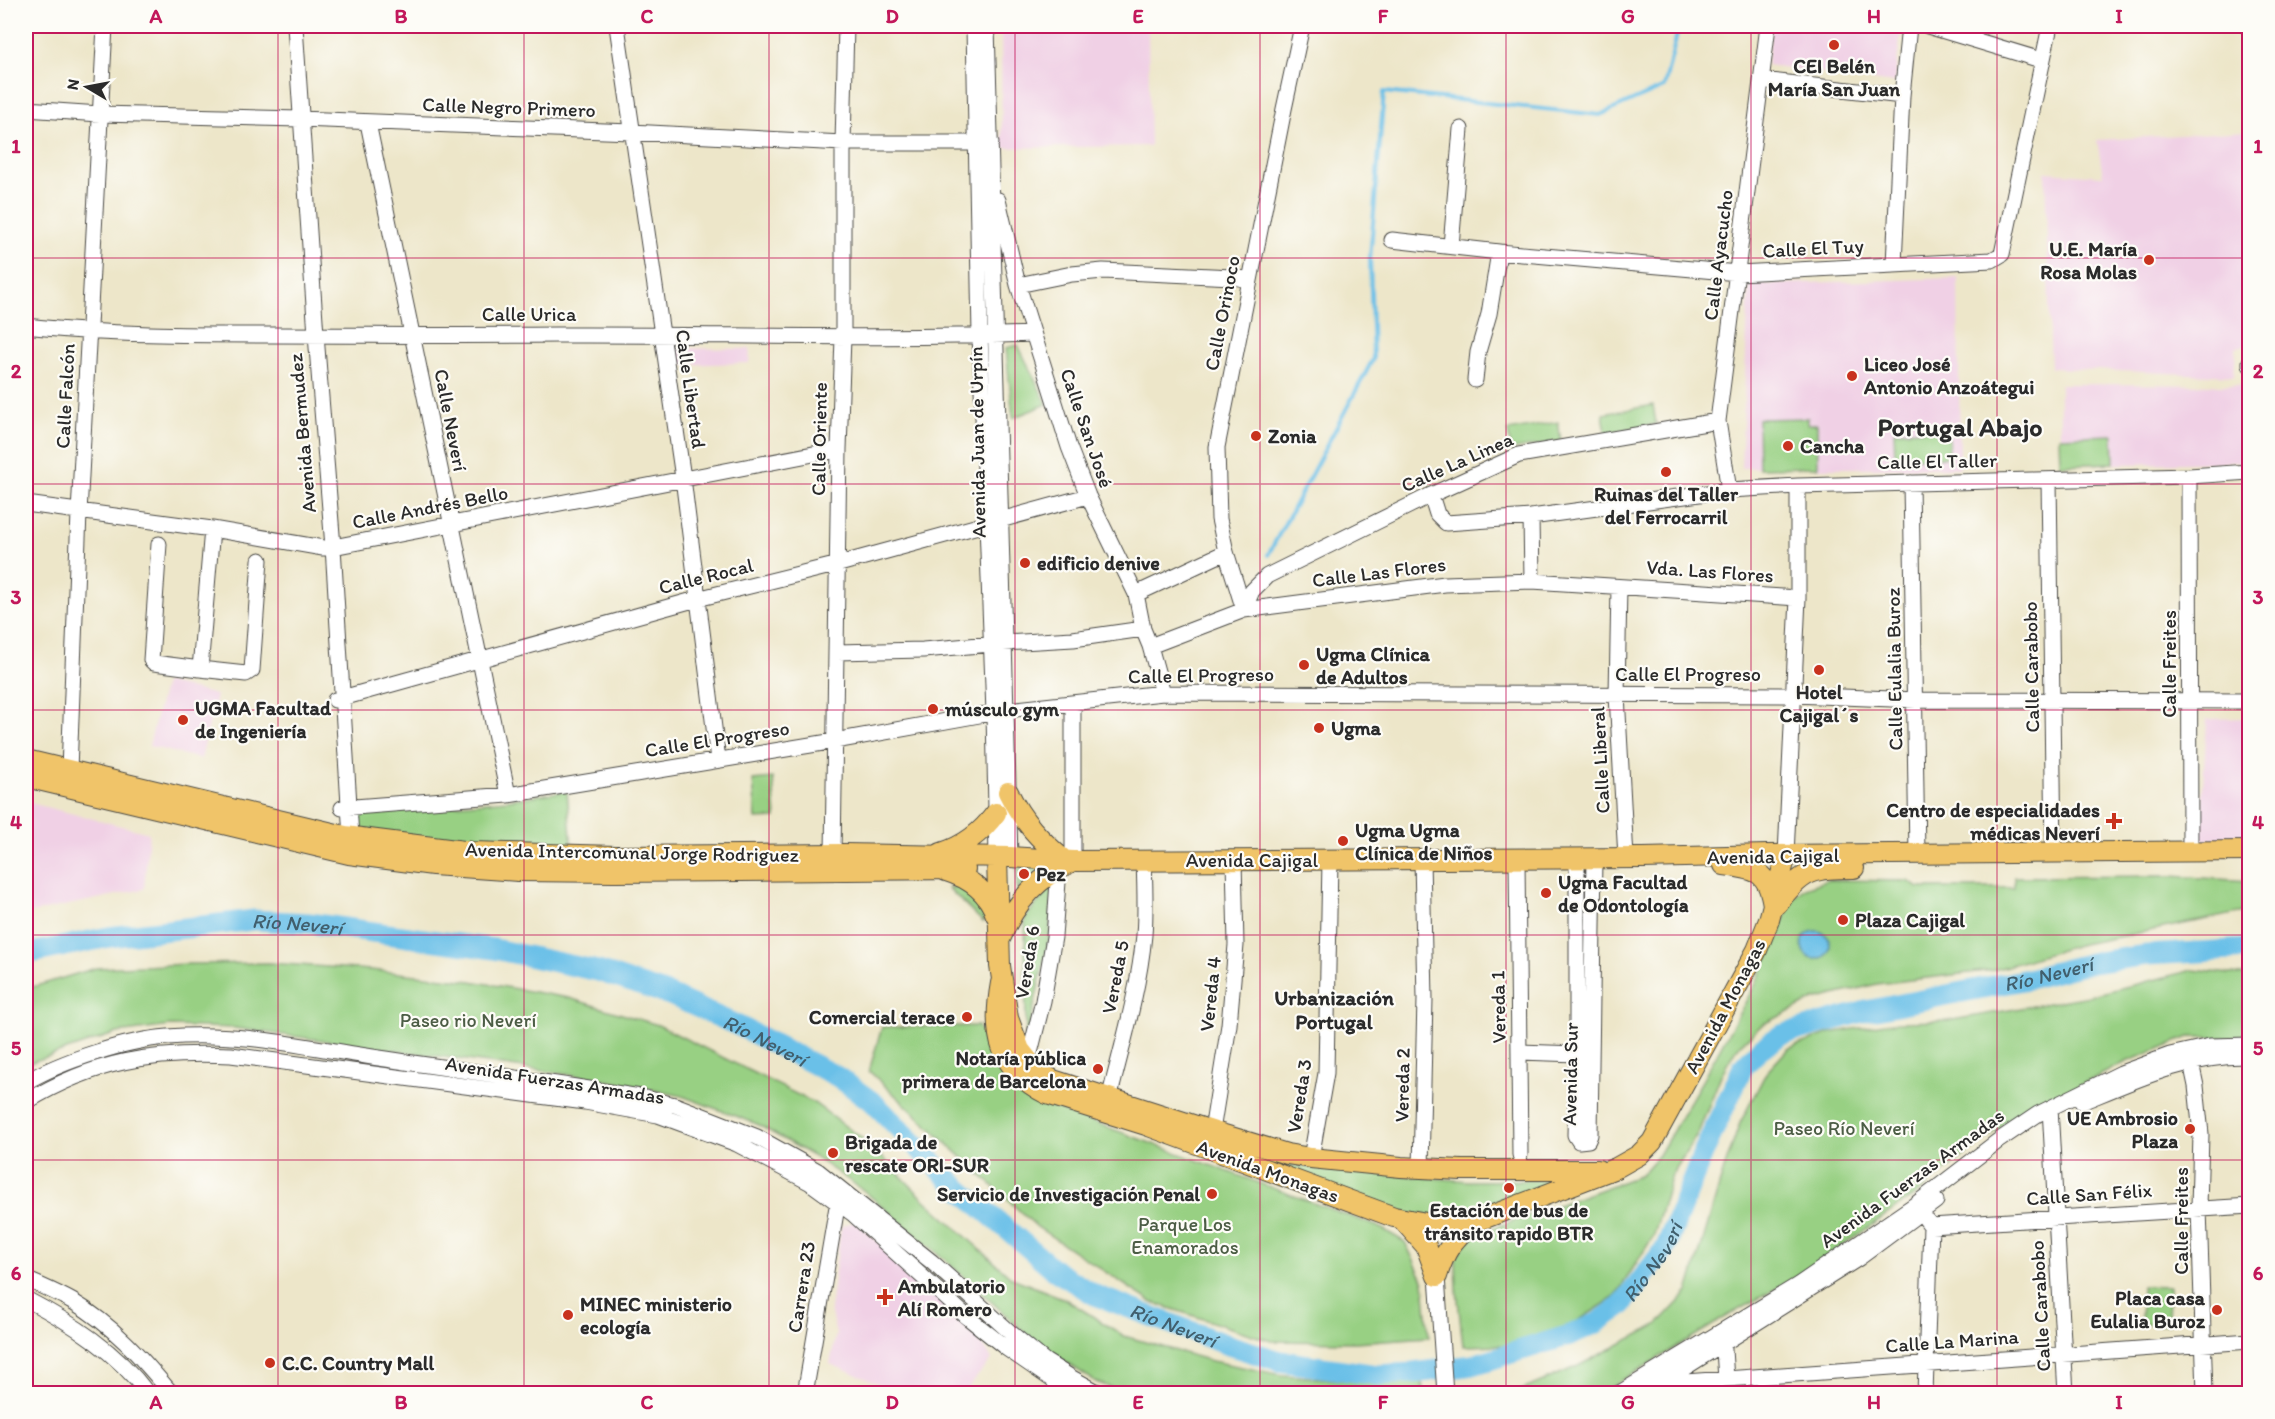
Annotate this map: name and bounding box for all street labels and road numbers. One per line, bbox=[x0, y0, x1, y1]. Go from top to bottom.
street label: Calle Negro Primero bbox=[422, 92, 596, 122]
street label: Calle Ayacucho bbox=[1698, 188, 1738, 322]
street label: Calle El Tuy bbox=[1762, 233, 1865, 263]
street label: Calle Orinoco bbox=[1199, 253, 1245, 373]
street label: Calle Urica bbox=[482, 302, 577, 326]
street label: Calle Libertad bbox=[671, 328, 711, 450]
street label: Calle Falcón bbox=[50, 342, 80, 449]
street label: Avenida Juan de Urpín bbox=[963, 346, 991, 538]
street label: Avenida Bermudez bbox=[283, 352, 321, 514]
street label: Calle San José bbox=[1055, 365, 1119, 491]
street label: Calle Neverí bbox=[429, 367, 473, 473]
street label: Calle Oriente bbox=[806, 382, 832, 496]
street label: Calle La Linea bbox=[1397, 426, 1517, 497]
street label: Calle El Taller bbox=[1877, 448, 1997, 474]
street label: Calle Andrés Bello bbox=[350, 480, 510, 534]
street label: Calle Las Flores bbox=[1311, 552, 1447, 592]
street label: Calle Rocal bbox=[656, 553, 756, 599]
street label: Vda. Las Flores bbox=[1646, 555, 1775, 587]
street label: Calle Eulalia Buroz bbox=[1881, 586, 1907, 751]
street label: Calle Carabobo bbox=[2018, 601, 2044, 733]
street label: Calle Freites bbox=[2157, 610, 2181, 718]
street label: Calle El Progreso bbox=[1128, 662, 1274, 688]
street label: Calle El Progreso bbox=[1615, 662, 1761, 686]
street label: Calle Liberal bbox=[1585, 706, 1615, 814]
street label: Calle El Progreso bbox=[643, 716, 791, 762]
street label: Avenida Intercomunal Jorge Rodriguez bbox=[465, 837, 800, 867]
street label: Avenida Cajigal bbox=[1707, 843, 1840, 869]
street label: Avenida Cajigal bbox=[1186, 848, 1319, 872]
street label: Vereda 6 bbox=[1009, 924, 1045, 1000]
street label: Avenida Monagas bbox=[1679, 934, 1771, 1078]
street label: Vereda 5 bbox=[1096, 938, 1134, 1016]
street label: Vereda 4 bbox=[1194, 955, 1226, 1033]
street label: Vereda 1 bbox=[1485, 970, 1511, 1044]
street label: Avenida Sur bbox=[1557, 1022, 1583, 1126]
street label: Vereda 2 bbox=[1389, 1047, 1415, 1122]
street label: Avenida Fuerzas Armadas bbox=[444, 1051, 666, 1109]
street label: Vereda 3 bbox=[1281, 1057, 1317, 1135]
street label: Avenida Fuerzas Armadas bbox=[1815, 1103, 2009, 1253]
street label: Avenida Monagas bbox=[1194, 1134, 1342, 1208]
street label: Calle Freites bbox=[2169, 1167, 2193, 1275]
street label: Calle San Félix bbox=[2025, 1178, 2153, 1210]
street label: Carrera 23 bbox=[782, 1239, 820, 1335]
street label: Calle Carabobo bbox=[2025, 1240, 2055, 1372]
street label: Calle La Marina bbox=[1884, 1324, 2020, 1358]

